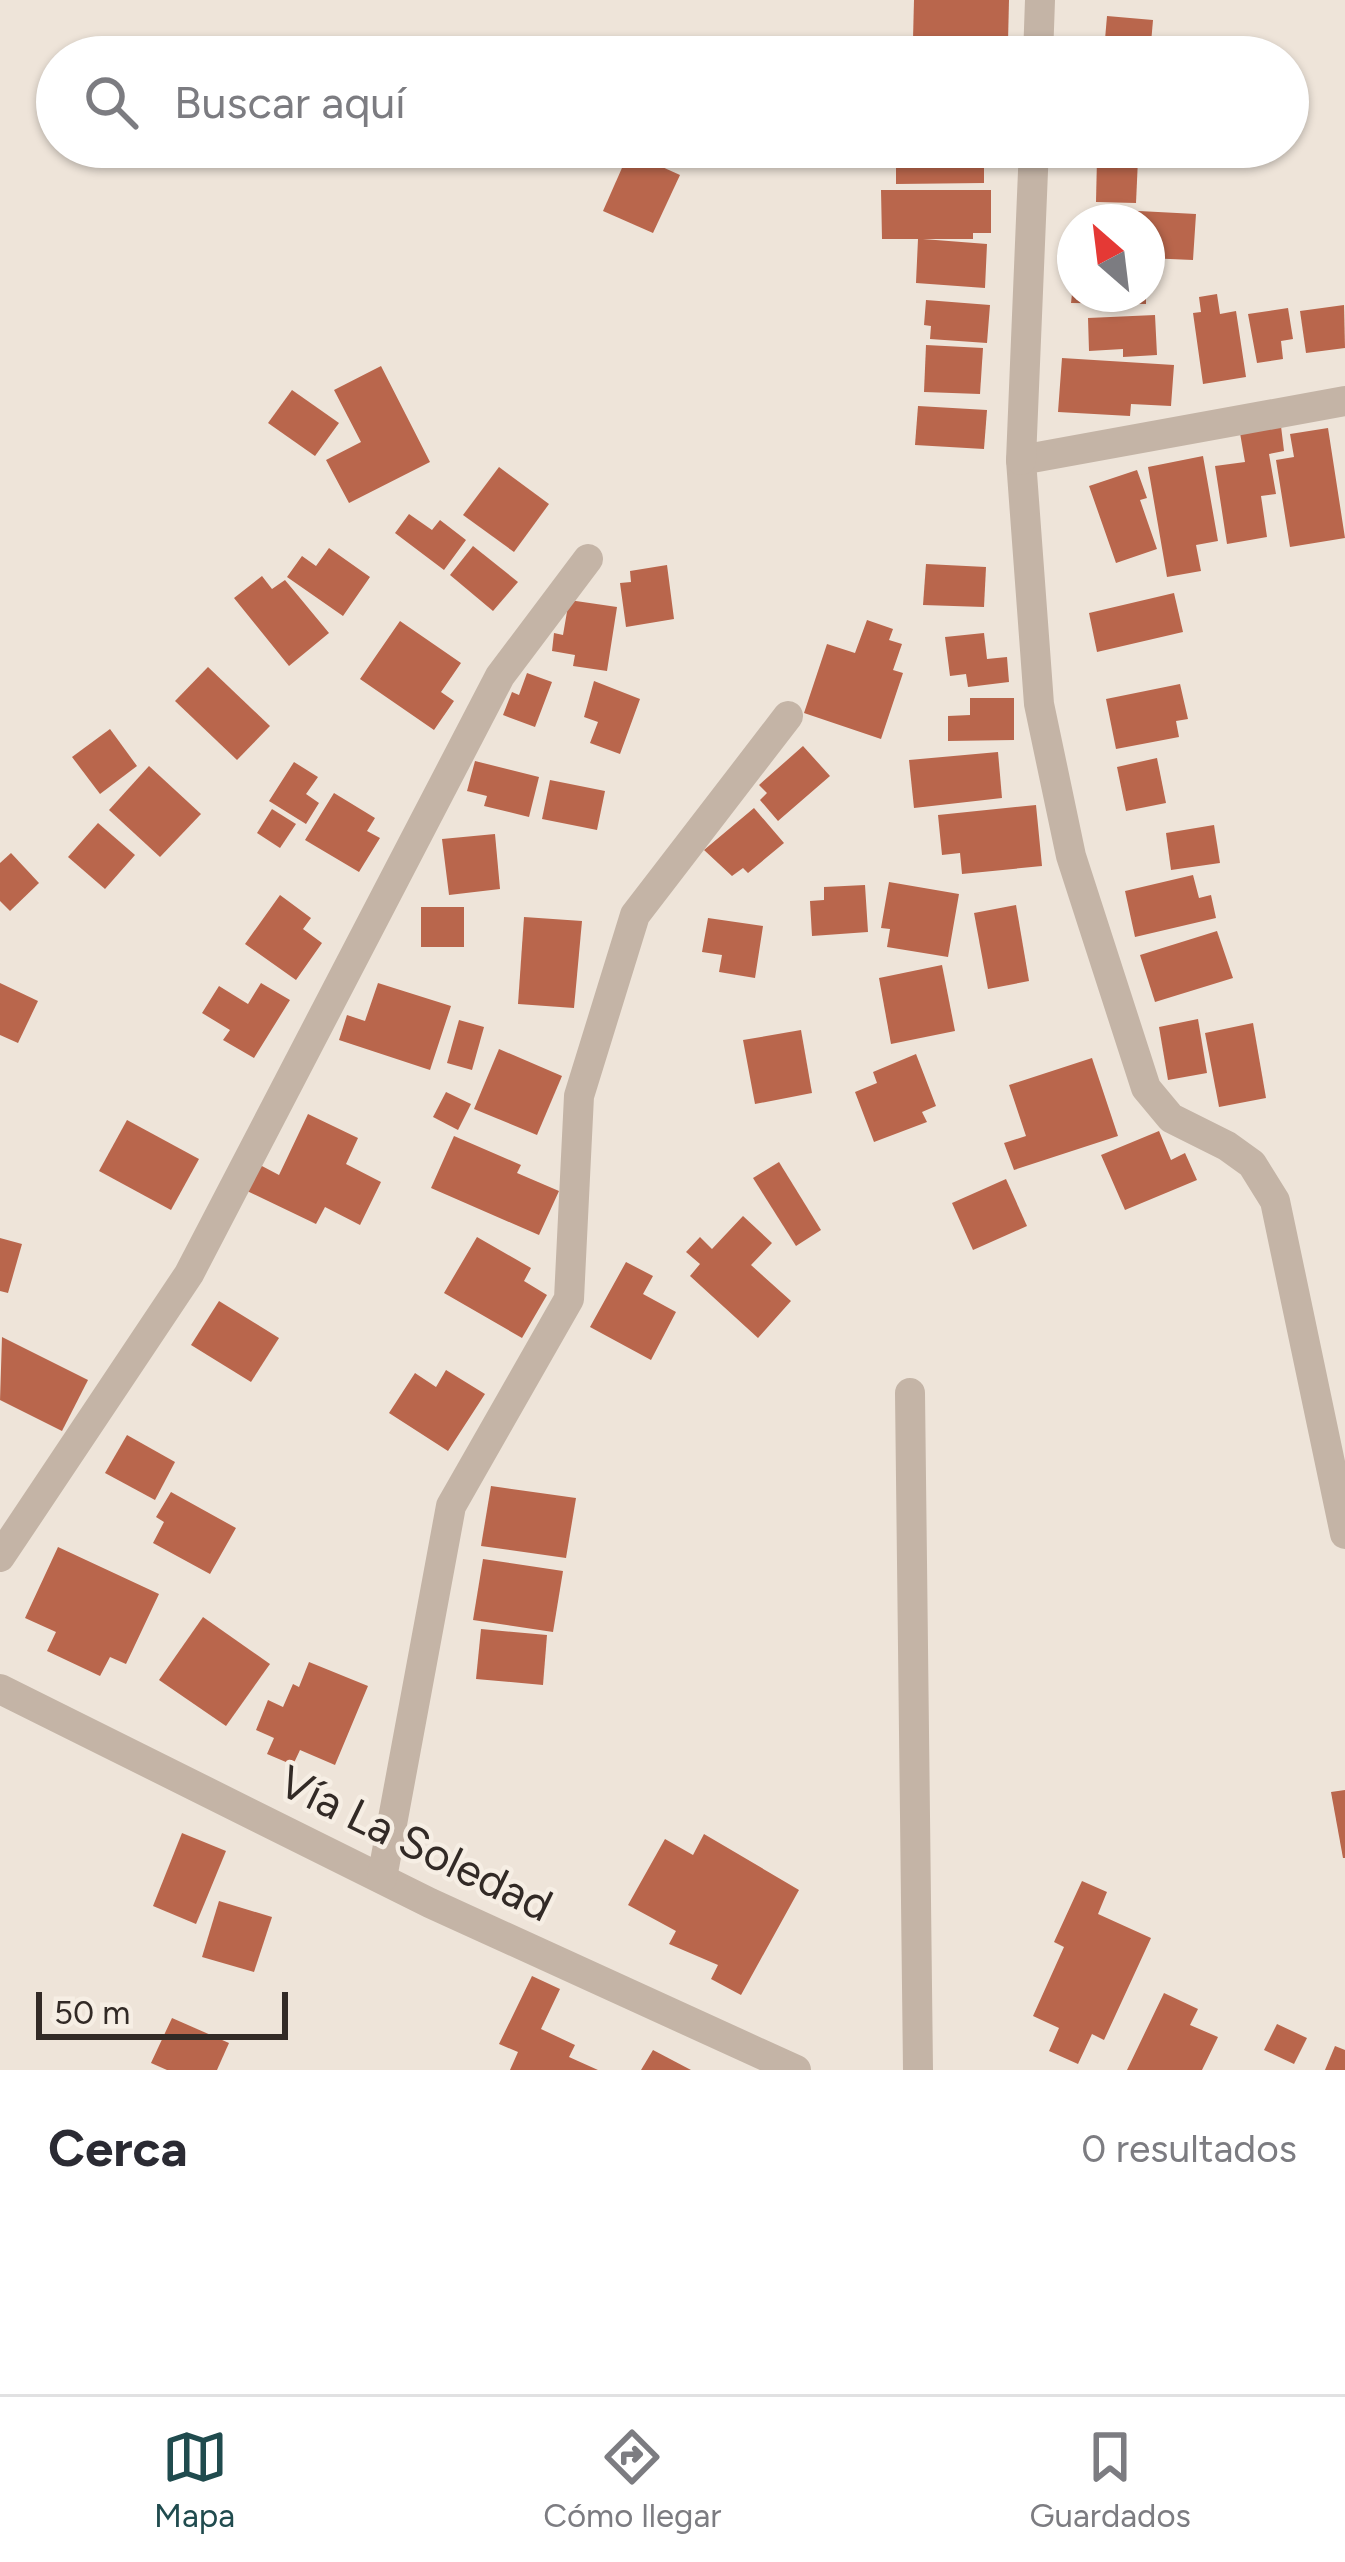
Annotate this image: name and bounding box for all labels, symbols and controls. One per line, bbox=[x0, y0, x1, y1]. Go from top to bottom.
search box bbox=[36, 36, 1309, 168]
icon: search bbox=[78, 69, 144, 135]
text: Buscar aquí bbox=[174, 75, 406, 129]
north arrow bbox=[1057, 204, 1165, 312]
street label: Vía La Soledad bbox=[271, 1754, 561, 1932]
scale bar bbox=[36, 1986, 288, 2039]
text: 50 m bbox=[54, 1993, 130, 2032]
text: Cerca bbox=[48, 2118, 188, 2179]
text: 0 resultados bbox=[1081, 2125, 1297, 2172]
tab: Mapa bbox=[154, 2424, 235, 2535]
tab: Cómo llegar bbox=[543, 2424, 721, 2535]
tab: Guardados bbox=[1029, 2424, 1191, 2535]

